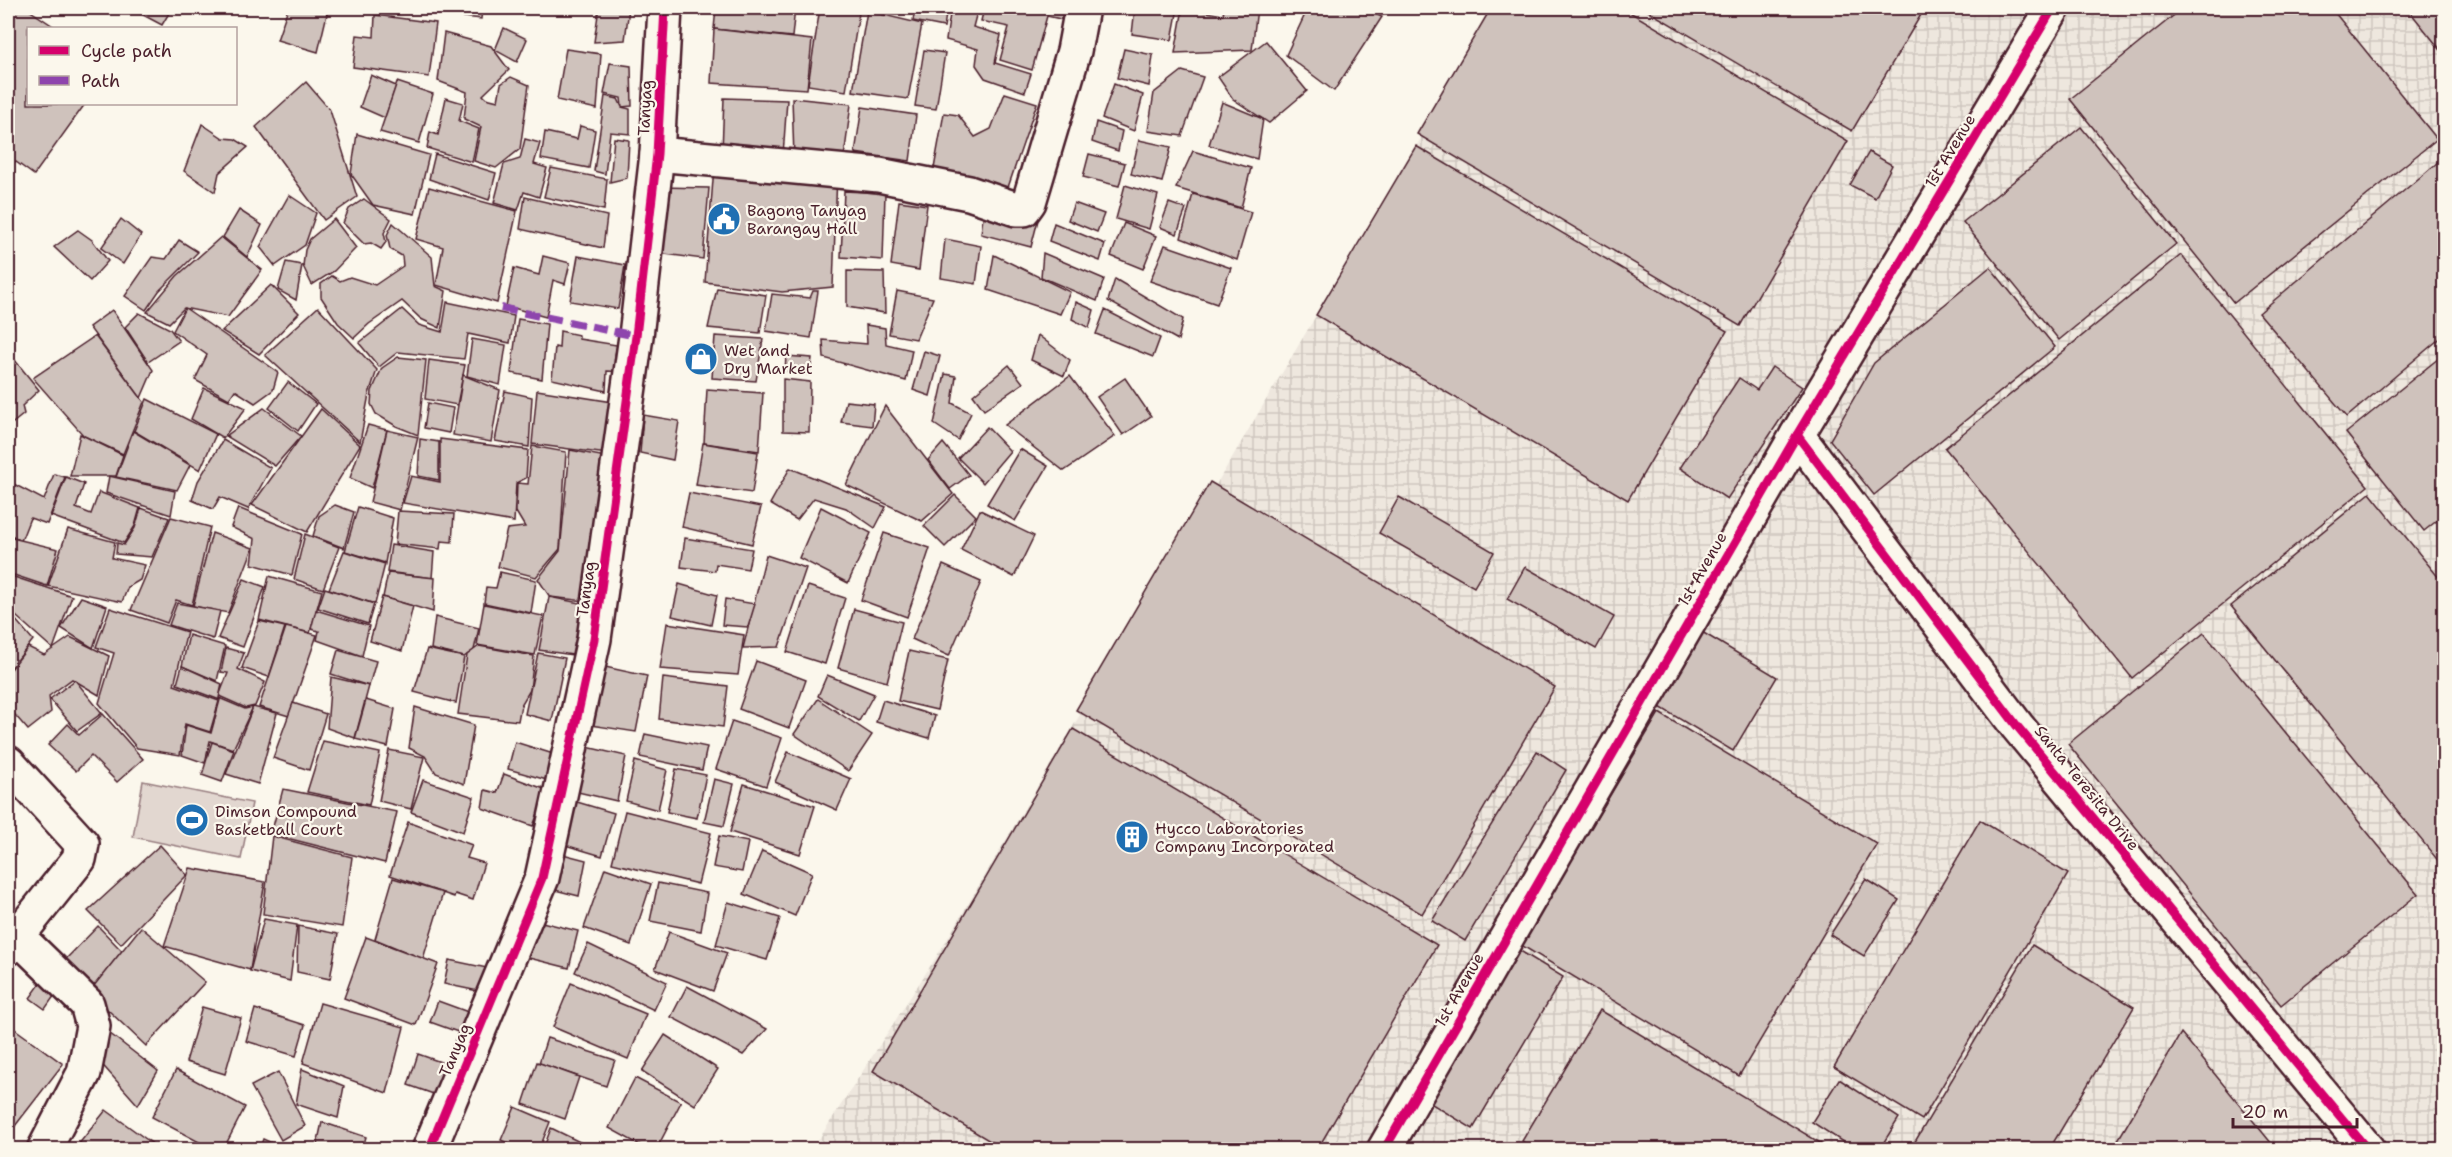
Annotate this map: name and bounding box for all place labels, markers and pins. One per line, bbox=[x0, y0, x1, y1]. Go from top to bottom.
place label: Bagong Tanyag Barangay Hall bbox=[747, 200, 867, 239]
public building icon: Bagong Tanyag Barangay Hall bbox=[706, 201, 742, 237]
place label: Wet and Dry Market bbox=[724, 340, 813, 379]
shop icon: Wet and Dry Market bbox=[683, 341, 719, 377]
place label: Dimson Compound Basketball Court bbox=[215, 801, 357, 840]
sports icon: Dimson Compound Basketball Court bbox=[174, 802, 210, 838]
place label: Hycco Laboratories Company Incorporated bbox=[1155, 818, 1334, 857]
building icon: Hycco Laboratories Company Incorporated bbox=[1114, 819, 1150, 855]

